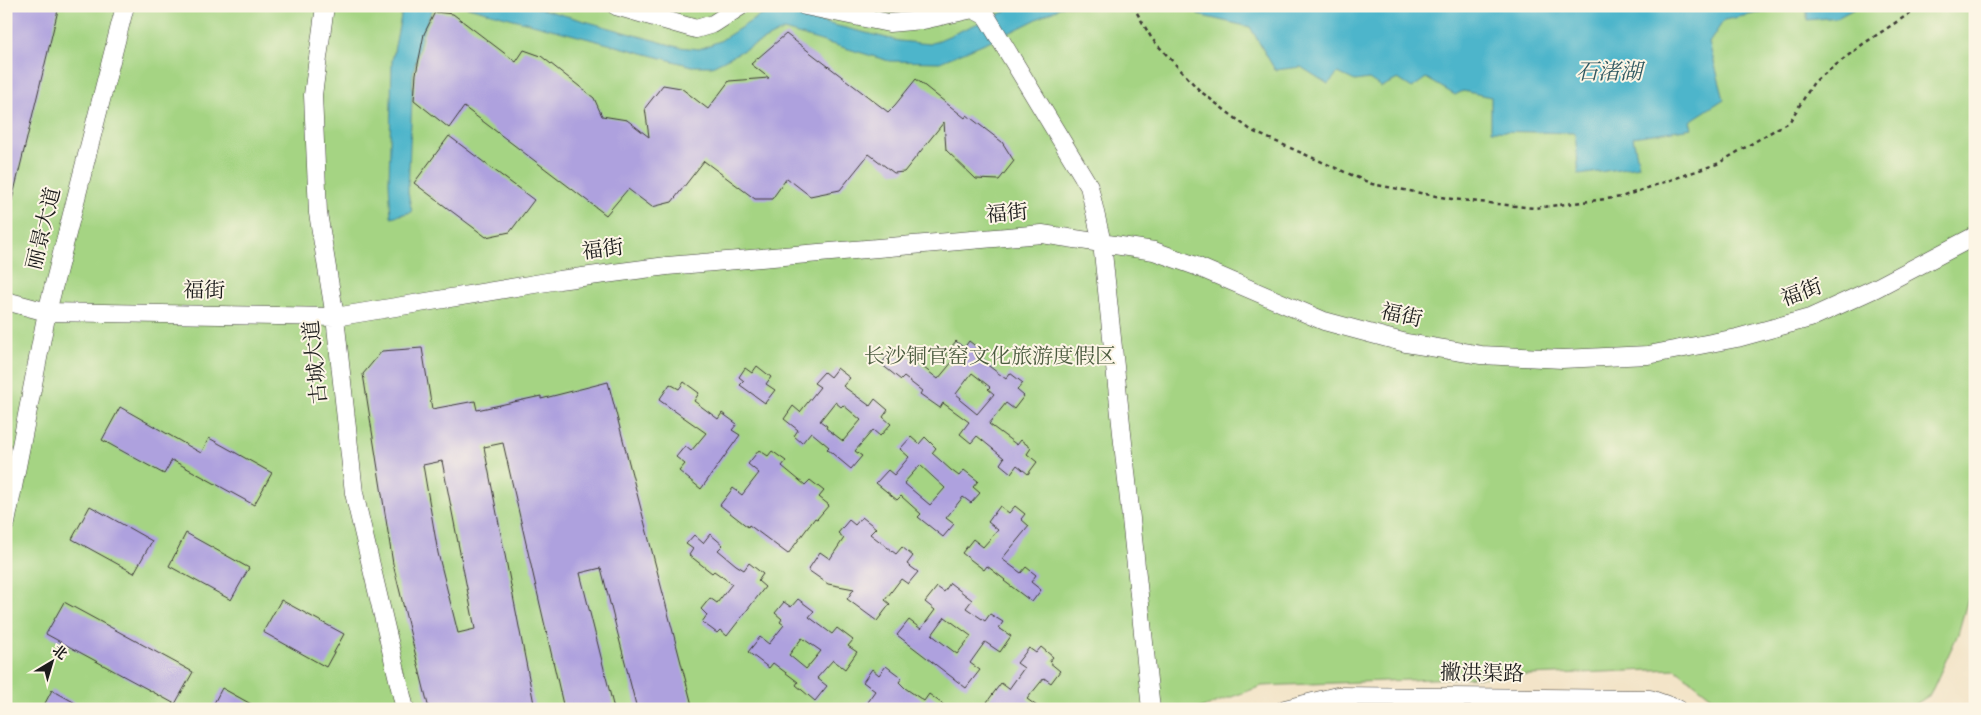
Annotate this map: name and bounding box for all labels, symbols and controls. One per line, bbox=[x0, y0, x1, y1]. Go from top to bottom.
water label: 石渚湖 bbox=[1576, 58, 1646, 90]
street label: 丽景大道 bbox=[20, 185, 70, 273]
street label: 福街 bbox=[985, 198, 1029, 232]
street label: 福街 bbox=[580, 234, 626, 268]
street label: 福街 bbox=[1777, 273, 1827, 315]
street label: 福街 bbox=[183, 277, 225, 307]
street label: 福街 bbox=[1377, 298, 1425, 336]
street label: 古城大道 bbox=[298, 319, 336, 405]
park label: 长沙铜官窑文化旅游度假区 bbox=[864, 343, 1116, 373]
north arrow bbox=[28, 638, 78, 688]
text: 北 bbox=[47, 641, 70, 666]
street label: 撇洪渠路 bbox=[1440, 659, 1524, 691]

